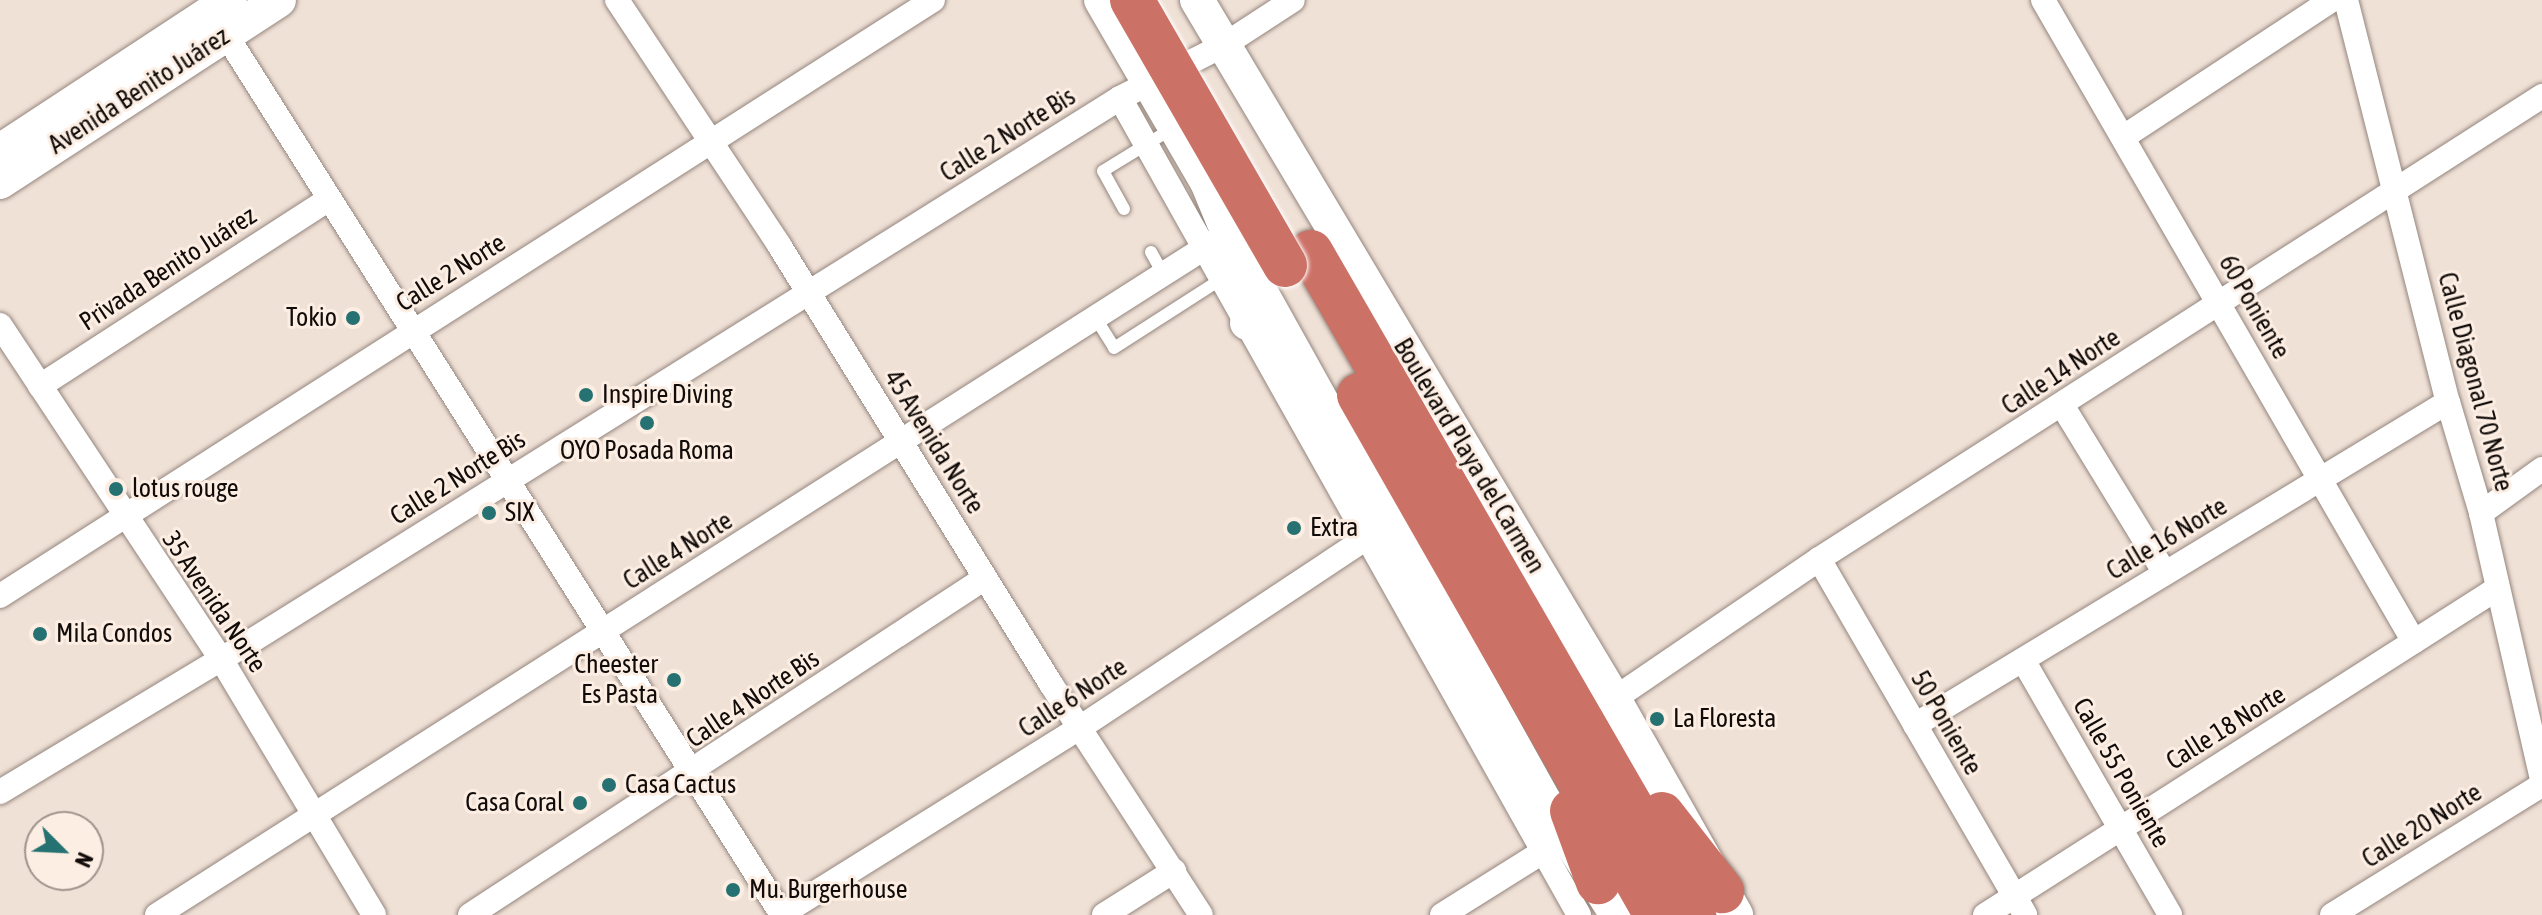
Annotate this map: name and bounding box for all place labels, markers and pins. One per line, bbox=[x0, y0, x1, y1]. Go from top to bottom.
place label: Tokio bbox=[286, 302, 337, 334]
marker: Tokio bbox=[344, 309, 362, 327]
place label: Inspire Diving bbox=[602, 379, 733, 411]
marker: Inspire Diving bbox=[577, 386, 595, 404]
marker: OYO Posada Roma bbox=[638, 414, 656, 432]
place label: OYO Posada Roma bbox=[560, 435, 734, 467]
place label: lotus rouge bbox=[132, 473, 239, 505]
marker: lotus rouge bbox=[107, 480, 125, 498]
place label: SIX bbox=[505, 497, 534, 529]
marker: SIX bbox=[480, 504, 498, 522]
place label: Extra bbox=[1310, 512, 1358, 544]
marker: Extra bbox=[1285, 519, 1303, 537]
place label: Mila Condos bbox=[56, 618, 172, 650]
marker: Mila Condos bbox=[31, 625, 49, 643]
place label: Cheester Es Pasta bbox=[574, 649, 658, 710]
marker: Cheester Es Pasta bbox=[665, 671, 683, 689]
place label: La Floresta bbox=[1673, 703, 1776, 735]
marker: La Floresta bbox=[1648, 710, 1666, 728]
place label: Casa Cactus bbox=[625, 769, 736, 801]
marker: Casa Cactus bbox=[600, 776, 618, 794]
place label: Casa Coral bbox=[465, 787, 564, 819]
marker: Casa Coral bbox=[571, 794, 589, 812]
place label: Mu. Burgerhouse bbox=[749, 874, 907, 906]
marker: Mu. Burgerhouse bbox=[724, 881, 742, 899]

